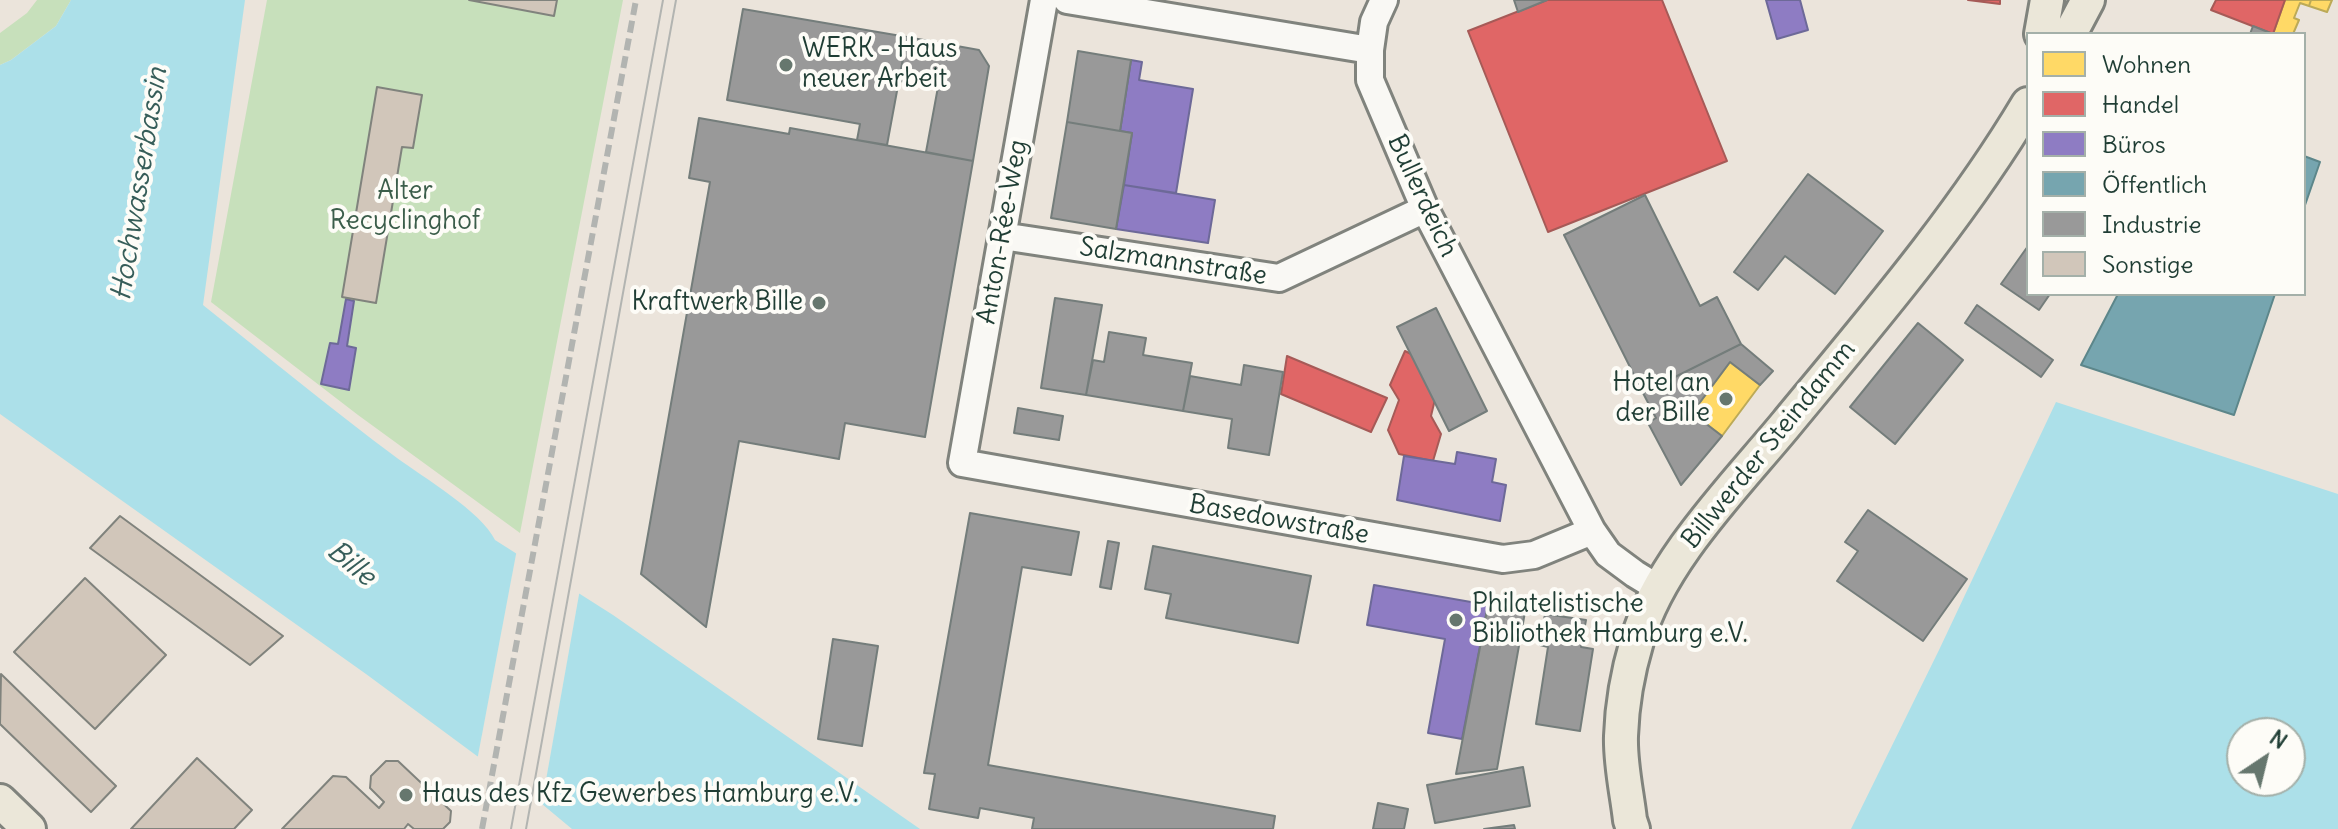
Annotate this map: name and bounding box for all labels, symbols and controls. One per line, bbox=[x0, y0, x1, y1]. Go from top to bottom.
legend bbox=[2026, 32, 2306, 296]
place label: WERK - Haus neuer Arbeit bbox=[802, 34, 957, 96]
text: Wohnen bbox=[2102, 49, 2191, 79]
marker: WERK - Haus neuer Arbeit bbox=[777, 56, 795, 74]
water label: Hochwasserbassin bbox=[105, 65, 175, 303]
text: Handel bbox=[2102, 89, 2179, 119]
text: Büros bbox=[2102, 129, 2166, 159]
street label: Bullerdeich bbox=[1380, 130, 1464, 262]
street label: Anton-Rée-Weg bbox=[971, 137, 1035, 327]
text: Öffentlich bbox=[2102, 169, 2207, 199]
park label: Alter Recyclinghof bbox=[330, 176, 480, 238]
text: Industrie bbox=[2102, 209, 2201, 239]
street label: Salzmannstraße bbox=[1077, 232, 1269, 292]
text: Sonstige bbox=[2102, 249, 2193, 279]
place label: Kraftwerk Bille bbox=[631, 287, 803, 319]
marker: Kraftwerk Bille bbox=[810, 294, 828, 312]
street label: Billwerder Steindamm bbox=[1676, 335, 1862, 555]
place label: Hotel an der Bille bbox=[1613, 368, 1710, 430]
marker: Hotel an der Bille bbox=[1717, 390, 1735, 408]
street label: Basedowstraße bbox=[1187, 489, 1371, 551]
water label: Bille bbox=[320, 535, 382, 593]
place label: Philatelistische Bibliothek Hamburg e.V. bbox=[1472, 589, 1748, 650]
marker: Philatelistische Bibliothek Hamburg e.V. bbox=[1447, 611, 1465, 629]
north arrow bbox=[2226, 717, 2306, 797]
text: N bbox=[2264, 723, 2293, 755]
place label: Haus des Kfz Gewerbes Hamburg e.V. bbox=[422, 779, 858, 811]
marker: Haus des Kfz Gewerbes Hamburg e.V. bbox=[397, 786, 415, 804]

